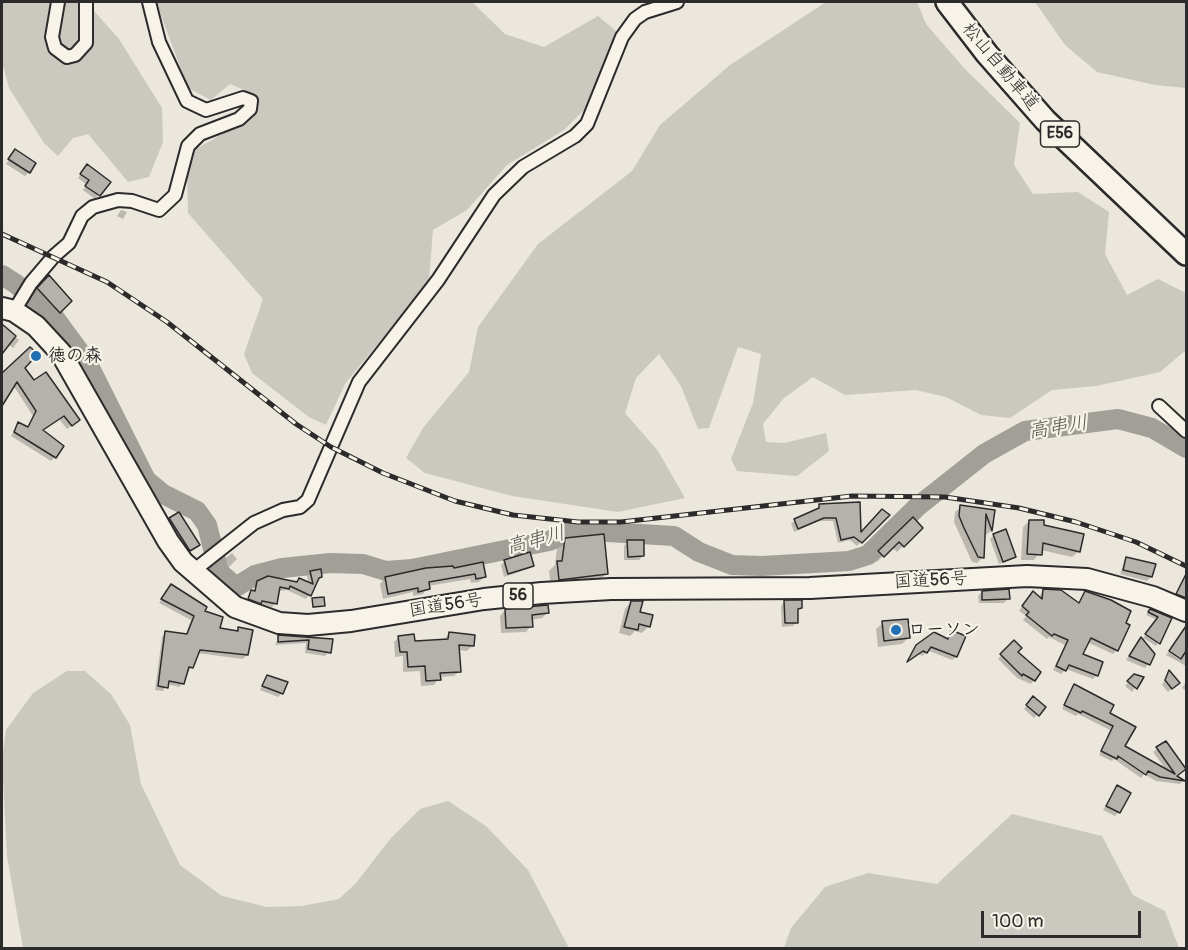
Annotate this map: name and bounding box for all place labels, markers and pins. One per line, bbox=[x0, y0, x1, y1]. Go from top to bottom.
place label: 徳の森 bbox=[48, 345, 102, 367]
marker: 徳の森 bbox=[29, 349, 43, 363]
place label: ローソン bbox=[908, 619, 980, 641]
marker: ローソン bbox=[889, 623, 903, 637]

